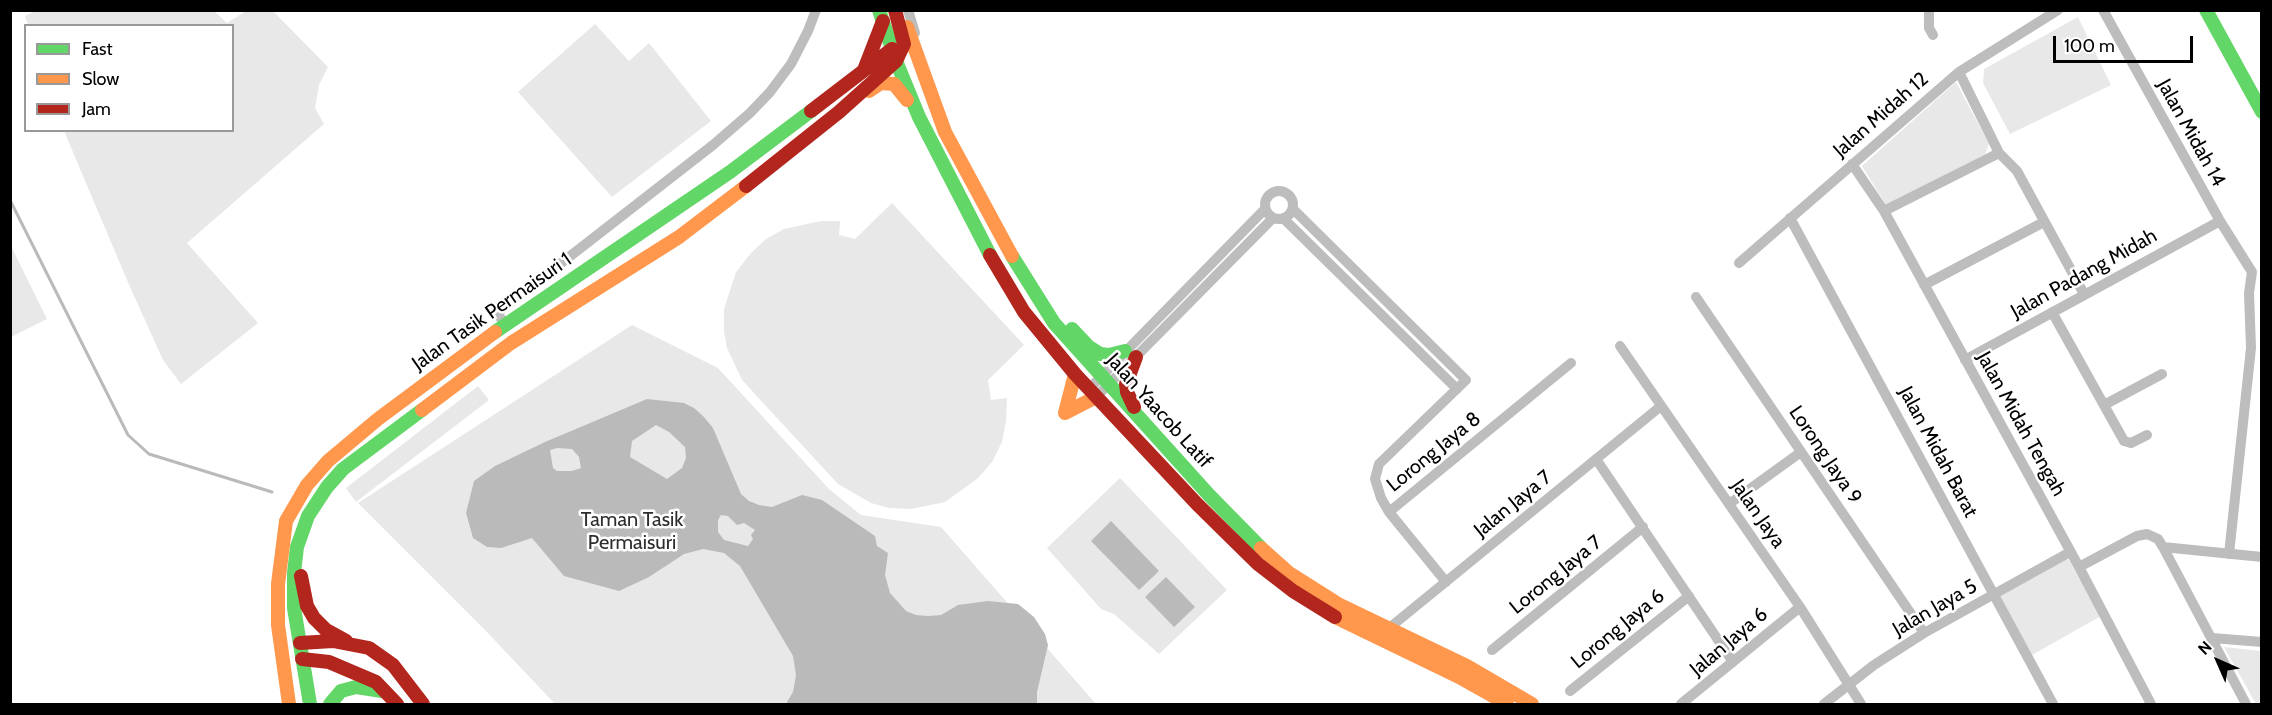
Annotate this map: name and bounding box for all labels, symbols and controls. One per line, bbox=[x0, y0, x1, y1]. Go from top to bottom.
legend bbox=[24, 24, 234, 132]
scale bar bbox=[2056, 24, 2196, 62]
text: 100 m bbox=[2064, 35, 2115, 57]
text: Fast bbox=[82, 38, 113, 60]
street label: Jalan Midah 12 bbox=[1829, 67, 1933, 163]
text: Slow bbox=[82, 68, 119, 90]
street label: Jalan Midah 14 bbox=[2152, 75, 2230, 191]
text: Jam bbox=[82, 98, 111, 120]
street label: Jalan Padang Midah bbox=[2007, 224, 2161, 324]
street label: Jalan Tasik Permaisuri 1 bbox=[408, 248, 576, 376]
street label: Jalan Midah Tengah bbox=[1971, 347, 2071, 501]
street label: Jalan Yaacob Latif bbox=[1101, 349, 1217, 473]
street label: Jalan Midah Barat bbox=[1893, 382, 1983, 522]
street label: Lorong Jaya 9 bbox=[1783, 401, 1867, 509]
street label: Lorong Jaya 8 bbox=[1382, 407, 1486, 497]
street label: Jalan Jaya 7 bbox=[1469, 465, 1557, 543]
street label: Jalan Jaya bbox=[1726, 475, 1790, 553]
park label: Taman Tasik Permaisuri bbox=[581, 508, 683, 555]
street label: Lorong Jaya 7 bbox=[1505, 531, 1607, 619]
street label: Jalan Jaya 5 bbox=[1889, 574, 1981, 642]
street label: Lorong Jaya 6 bbox=[1567, 584, 1669, 674]
street label: Jalan Jaya 6 bbox=[1685, 603, 1773, 681]
north arrow bbox=[2188, 631, 2248, 691]
text: N bbox=[2194, 637, 2216, 659]

